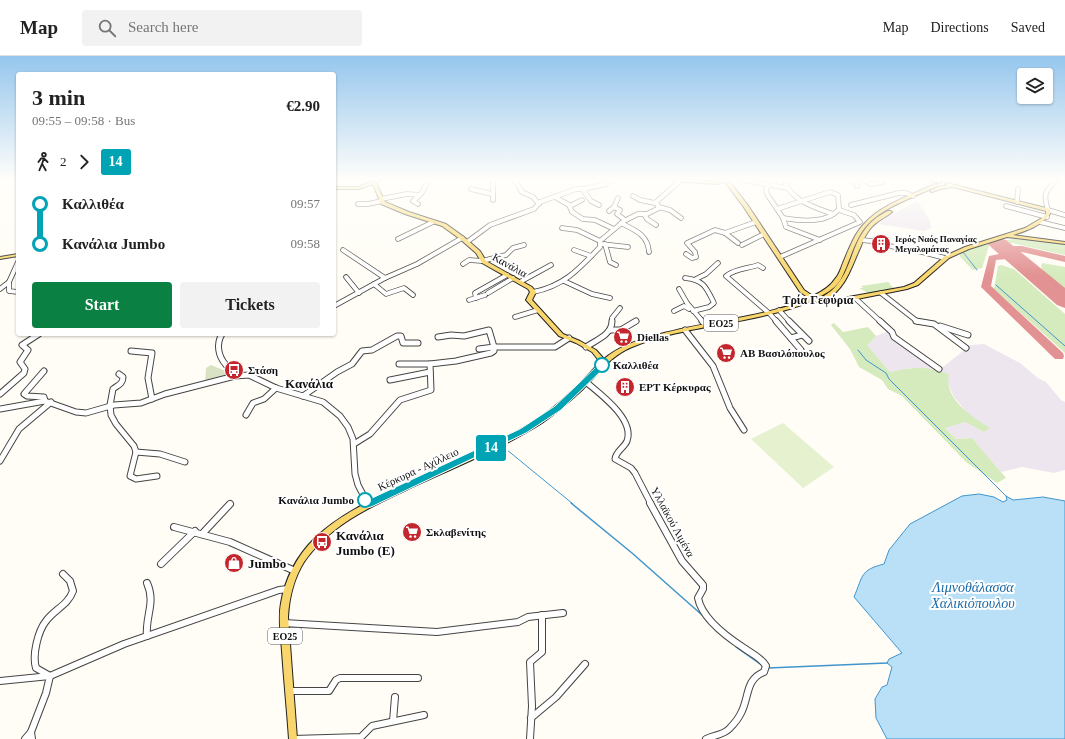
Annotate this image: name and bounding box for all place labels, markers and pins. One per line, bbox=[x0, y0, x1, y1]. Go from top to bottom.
building icon: Ιερός Ναός Παναγίας Μεγαλομάτας bbox=[870, 233, 892, 255]
place label: Ιερός Ναός Παναγίας Μεγαλομάτας bbox=[895, 234, 977, 254]
supermarket icon: Diellas bbox=[612, 326, 634, 348]
place label: Diellas bbox=[637, 331, 669, 343]
supermarket icon: ΑΒ Βασιλόπουλος bbox=[715, 342, 737, 364]
place label: ΑΒ Βασιλόπουλος bbox=[740, 347, 825, 360]
marker: Καλλιθέα bbox=[594, 357, 610, 373]
bus stop icon: Στάση bbox=[223, 359, 245, 381]
place label: Καλλιθέα bbox=[613, 359, 659, 371]
place label: Στάση bbox=[248, 364, 278, 376]
building icon: ΕΡΤ Κέρκυρας bbox=[614, 376, 636, 398]
place label: ΕΡΤ Κέρκυρας bbox=[639, 381, 711, 394]
marker: Κανάλια Jumbo bbox=[357, 492, 373, 508]
place label: Κανάλια Jumbo bbox=[278, 494, 354, 506]
supermarket icon: Σκλαβενίτης bbox=[401, 521, 423, 543]
place label: Σκλαβενίτης bbox=[426, 526, 486, 539]
place label: Κανάλια Jumbo (E) bbox=[336, 528, 395, 558]
bus stop icon: Κανάλια Jumbo (E) bbox=[311, 531, 333, 553]
shop icon: Jumbo bbox=[223, 552, 245, 574]
place label: Jumbo bbox=[248, 556, 286, 571]

